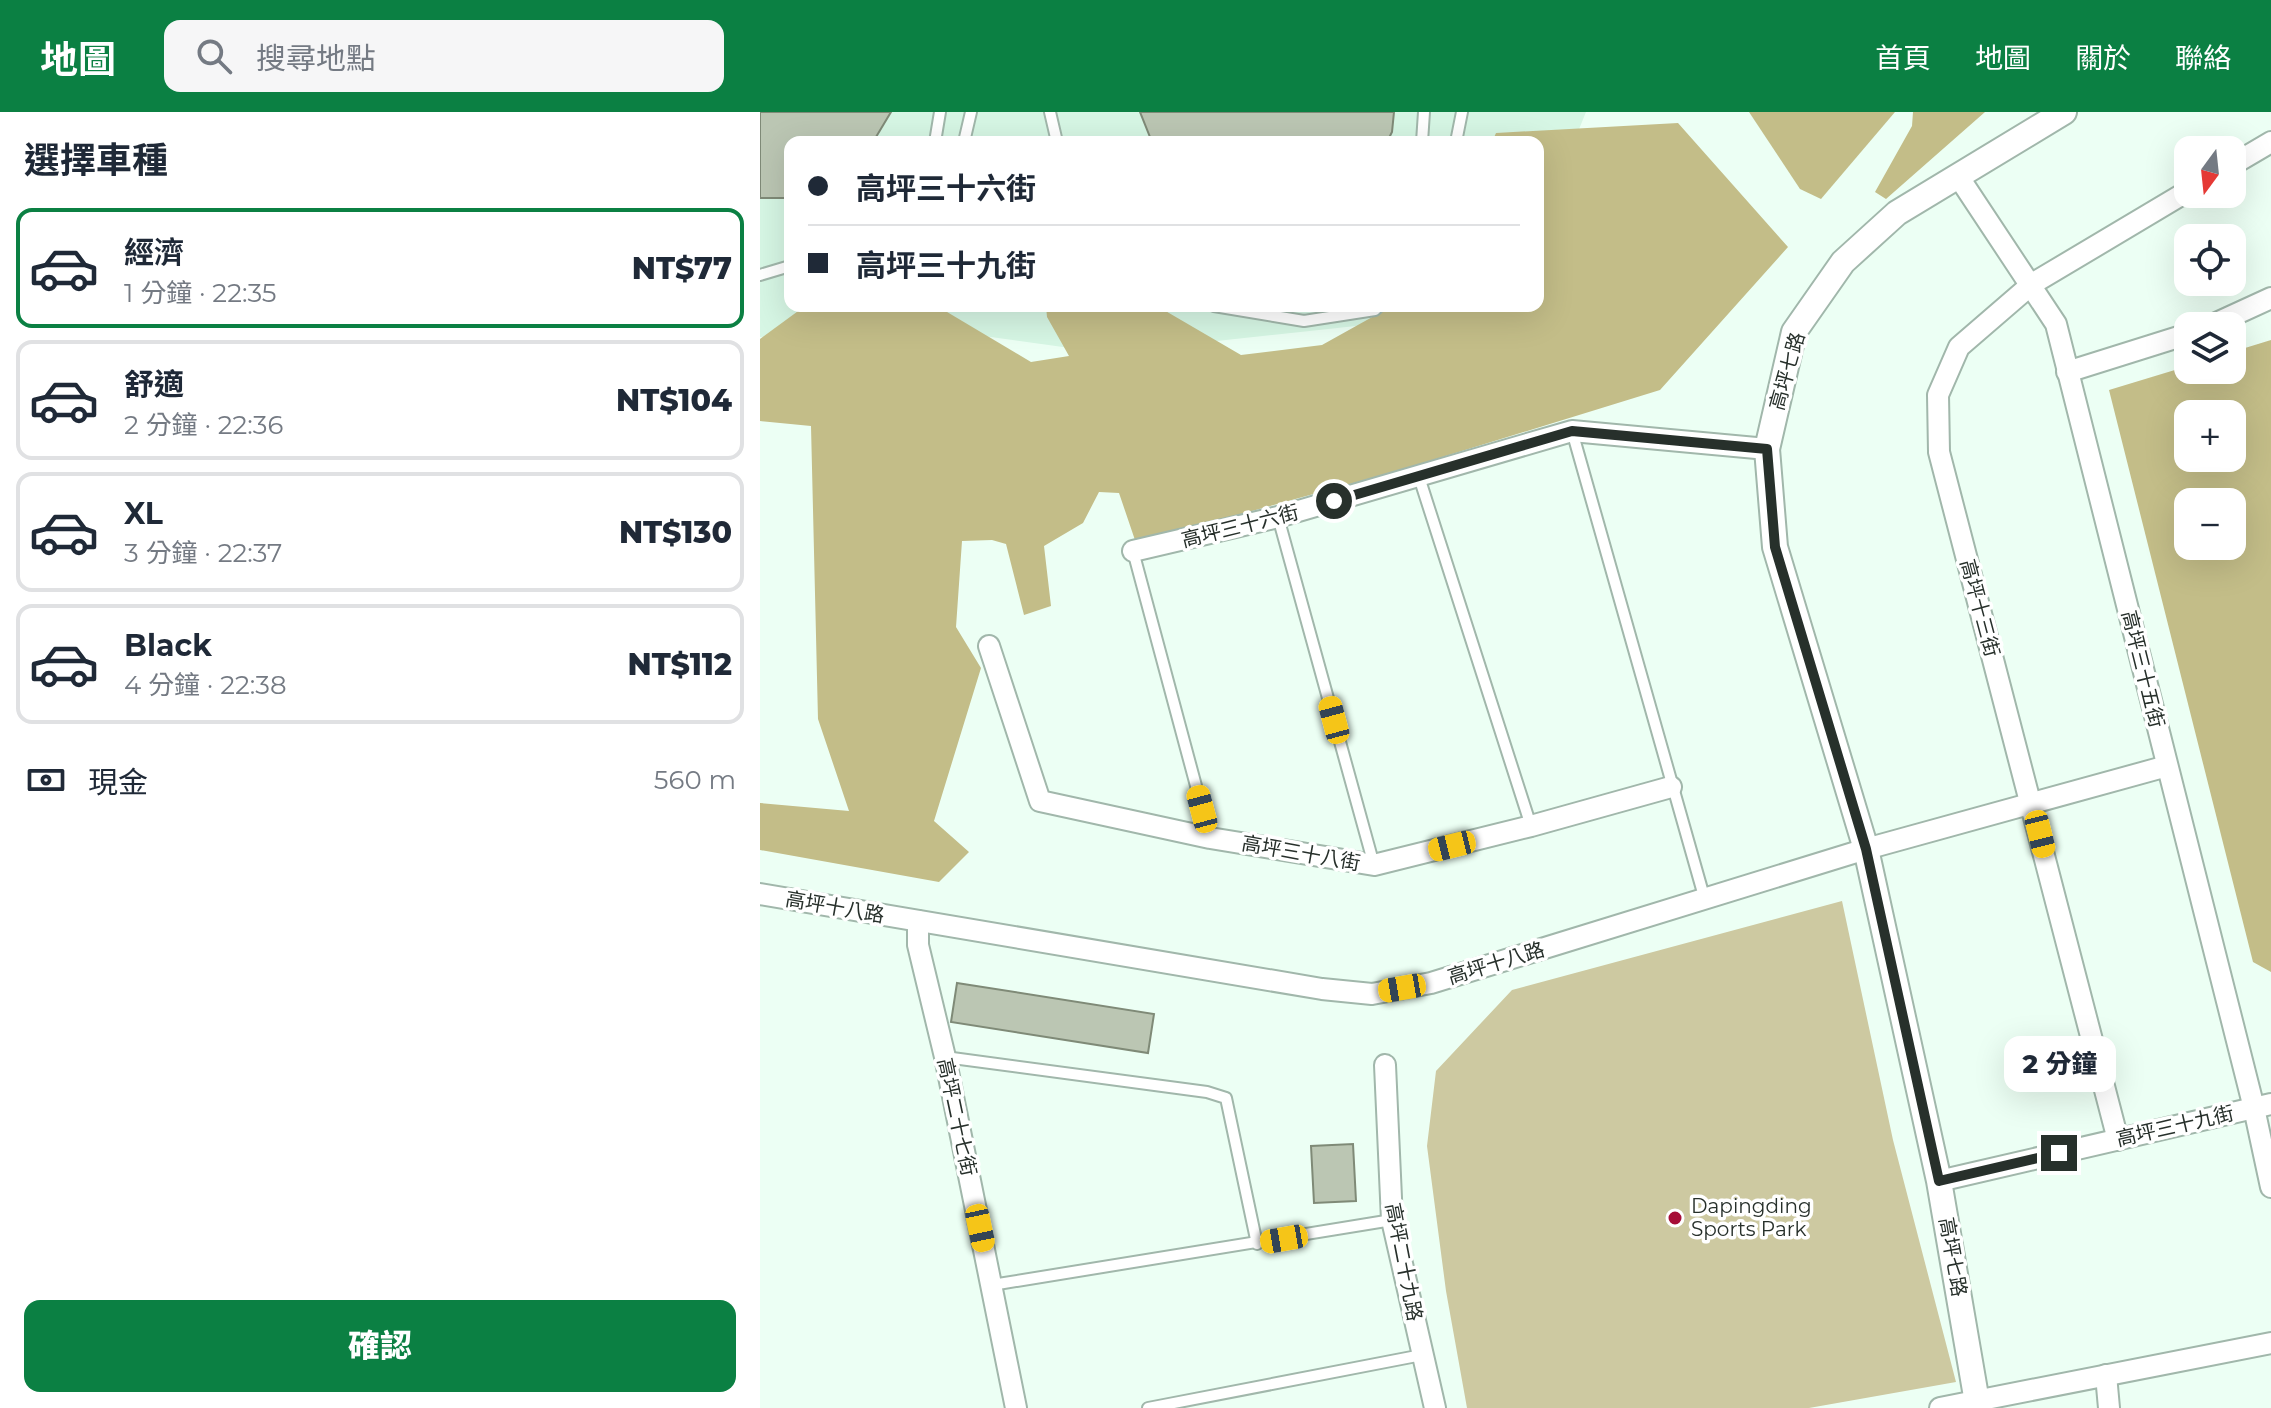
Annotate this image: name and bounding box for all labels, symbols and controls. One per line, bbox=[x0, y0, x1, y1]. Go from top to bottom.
search box bbox=[164, 20, 724, 92]
icon: search bbox=[192, 34, 236, 78]
text: 地圖 bbox=[40, 36, 116, 83]
text: 搜尋地點 bbox=[256, 40, 376, 77]
text: 首頁 bbox=[1875, 41, 1931, 75]
text: 地圖 bbox=[1975, 41, 2031, 75]
text: 關於 bbox=[2075, 41, 2131, 75]
text: 聯絡 bbox=[2175, 41, 2231, 75]
north arrow bbox=[2174, 136, 2246, 208]
map controls bbox=[2174, 136, 2246, 560]
text: 選擇車種 bbox=[24, 138, 168, 182]
text: 高坪三十六街 bbox=[856, 170, 1036, 207]
button: locate bbox=[2174, 224, 2246, 296]
icon: car bbox=[28, 232, 100, 304]
text: 經濟 bbox=[124, 234, 184, 271]
text: 高坪三十九街 bbox=[856, 247, 1036, 284]
text: NT$77 bbox=[632, 250, 732, 287]
text: 1 分鐘 · 22:35 bbox=[124, 277, 277, 309]
button: layers bbox=[2174, 312, 2246, 384]
street label: 高坪七路 bbox=[1764, 329, 1810, 413]
icon: car bbox=[28, 364, 100, 436]
text: 舒適 bbox=[124, 366, 184, 403]
text: NT$104 bbox=[616, 382, 732, 419]
button: + bbox=[2174, 400, 2246, 472]
text: 2 分鐘 · 22:36 bbox=[124, 409, 283, 441]
route start bbox=[1316, 483, 1352, 519]
button: − bbox=[2174, 488, 2246, 560]
text: XL bbox=[124, 495, 163, 532]
icon: car bbox=[28, 496, 100, 568]
street label: 高坪三十六街 bbox=[1179, 500, 1301, 552]
text: NT$130 bbox=[619, 514, 732, 551]
text: 3 分鐘 · 22:37 bbox=[124, 537, 282, 569]
street label: 高坪十三街 bbox=[1955, 557, 2005, 659]
street label: 高坪三十五街 bbox=[2117, 608, 2169, 730]
text: Black bbox=[124, 627, 212, 664]
icon: car bbox=[28, 628, 100, 700]
text: NT$112 bbox=[627, 646, 732, 683]
text: 4 分鐘 · 22:38 bbox=[124, 669, 286, 701]
car bbox=[1316, 694, 1352, 746]
icon: cash bbox=[24, 758, 68, 802]
text: 現金 bbox=[88, 764, 148, 801]
text: 560 m bbox=[654, 764, 736, 796]
car bbox=[1184, 783, 1220, 835]
car bbox=[2023, 808, 2057, 860]
car bbox=[1426, 829, 1478, 863]
street label: 高坪三十八街 bbox=[1240, 831, 1362, 875]
street label: 高坪十八路 bbox=[784, 886, 886, 928]
street label: 高坪十八路 bbox=[1445, 937, 1547, 989]
car bbox=[1376, 972, 1428, 1004]
callout: 2 分鐘 bbox=[2003, 1037, 2115, 1093]
text: 2 分鐘 bbox=[2022, 1048, 2098, 1080]
street label: 高坪二十七街 bbox=[933, 1056, 981, 1178]
street label: 高坪三十九街 bbox=[2114, 1101, 2236, 1151]
route end bbox=[2041, 1135, 2077, 1171]
place label: Dapingding Sports Park bbox=[1691, 1194, 1812, 1241]
street label: 高坪二十九路 bbox=[1381, 1201, 1427, 1323]
car bbox=[963, 1202, 997, 1254]
marker: Dapingding Sports Park bbox=[1666, 1209, 1684, 1227]
street label: 高坪七路 bbox=[1934, 1216, 1972, 1298]
car bbox=[1258, 1223, 1310, 1255]
button: 確認 bbox=[24, 1300, 736, 1392]

